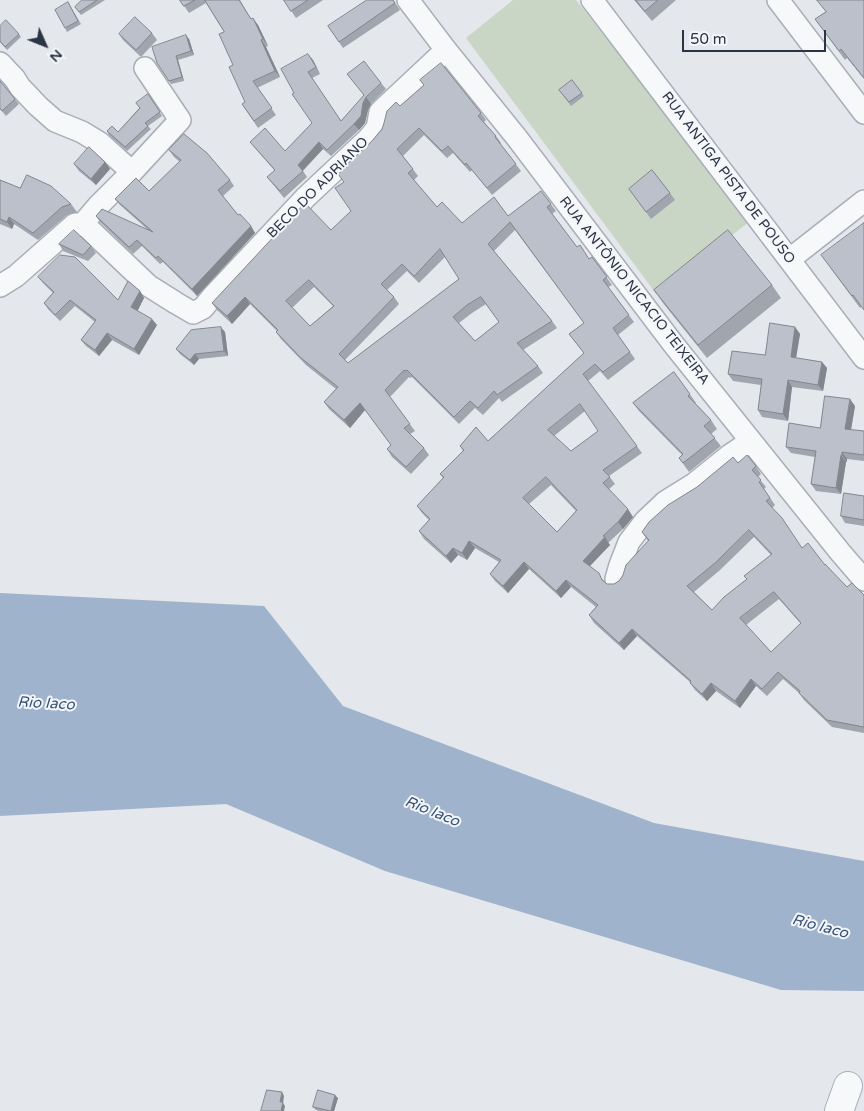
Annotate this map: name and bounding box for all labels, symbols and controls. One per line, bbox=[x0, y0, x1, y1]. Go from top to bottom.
north arrow bbox=[20, 20, 70, 70]
scale bar bbox=[684, 20, 828, 52]
text: 50 m bbox=[690, 30, 727, 48]
text: N bbox=[46, 46, 66, 66]
street label: RUA ANTIGA PISTA DE POUSO bbox=[658, 89, 798, 267]
street label: BECO DO ADRIANO bbox=[264, 134, 372, 242]
street label: RUA ANTÔNIO NICACIO TEIXEIRA bbox=[555, 194, 713, 388]
water label: Rio Iaco bbox=[17, 694, 75, 714]
water label: Rio Iaco bbox=[402, 793, 462, 831]
water label: Rio Iaco bbox=[790, 911, 850, 943]

